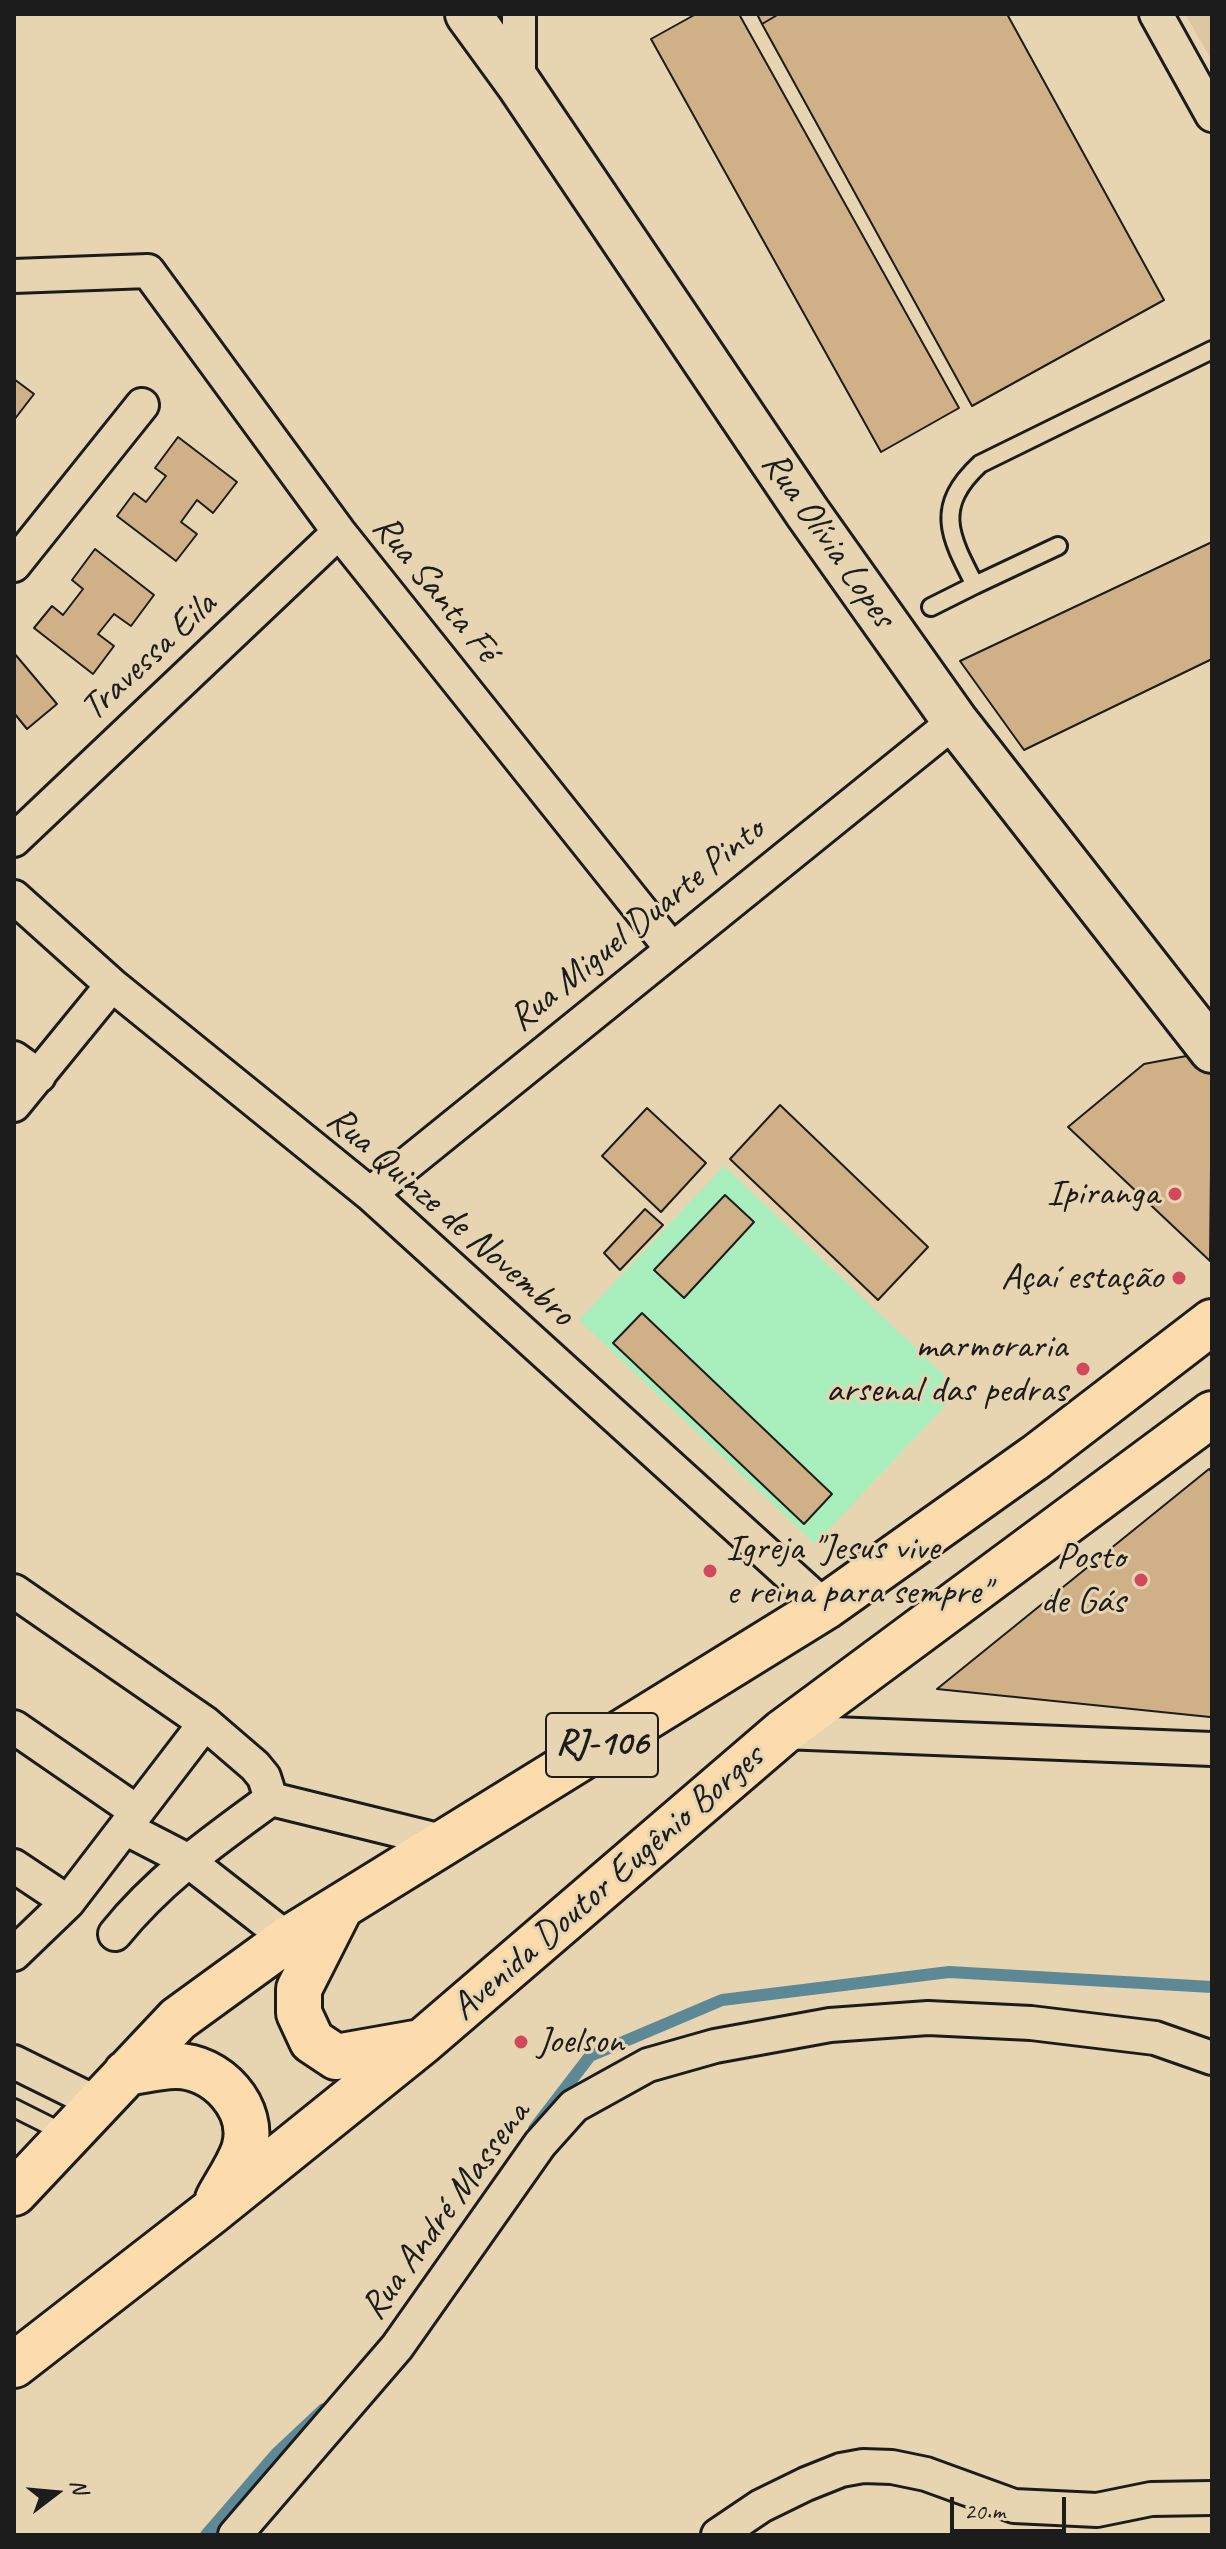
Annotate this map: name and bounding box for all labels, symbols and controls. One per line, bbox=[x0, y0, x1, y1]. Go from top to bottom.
street label: Rua Olívia Lopes bbox=[751, 443, 905, 637]
street label: Rua Santa Fé bbox=[362, 506, 508, 672]
street label: Travessa Eila bbox=[72, 583, 226, 731]
street label: Rua Miguel Duarte Pinto bbox=[500, 808, 774, 1042]
street label: Rua Quinze de Novembro bbox=[317, 1097, 583, 1337]
place label: Ipiranga bbox=[1047, 1171, 1159, 1217]
marker: Ipiranga bbox=[1166, 1185, 1184, 1203]
place label: Açaí estação bbox=[1001, 1255, 1163, 1301]
marker: Açaí estação bbox=[1170, 1269, 1188, 1287]
place label: marmoraria arsenal das pedras bbox=[826, 1324, 1067, 1414]
marker: marmoraria arsenal das pedras bbox=[1074, 1360, 1092, 1378]
place label: Igreja "Jesus vive e reina para sempre" bbox=[726, 1526, 990, 1616]
place label: Posto de Gás bbox=[1040, 1535, 1125, 1624]
marker: Igreja "Jesus vive e reina para sempre" bbox=[701, 1562, 719, 1580]
marker: Posto de Gás bbox=[1132, 1571, 1150, 1589]
road number: RJ-106 bbox=[546, 1713, 658, 1777]
street label: Avenida Doutor Eugênio Borges bbox=[443, 1735, 773, 2031]
place label: Joelson bbox=[537, 2019, 624, 2065]
marker: Joelson bbox=[512, 2033, 530, 2051]
street label: Rua André Massena bbox=[352, 2093, 540, 2329]
north arrow bbox=[16, 2453, 96, 2533]
text: N bbox=[64, 2476, 94, 2497]
scale bar bbox=[954, 2481, 1070, 2531]
text: 20 m bbox=[964, 2496, 1005, 2526]

